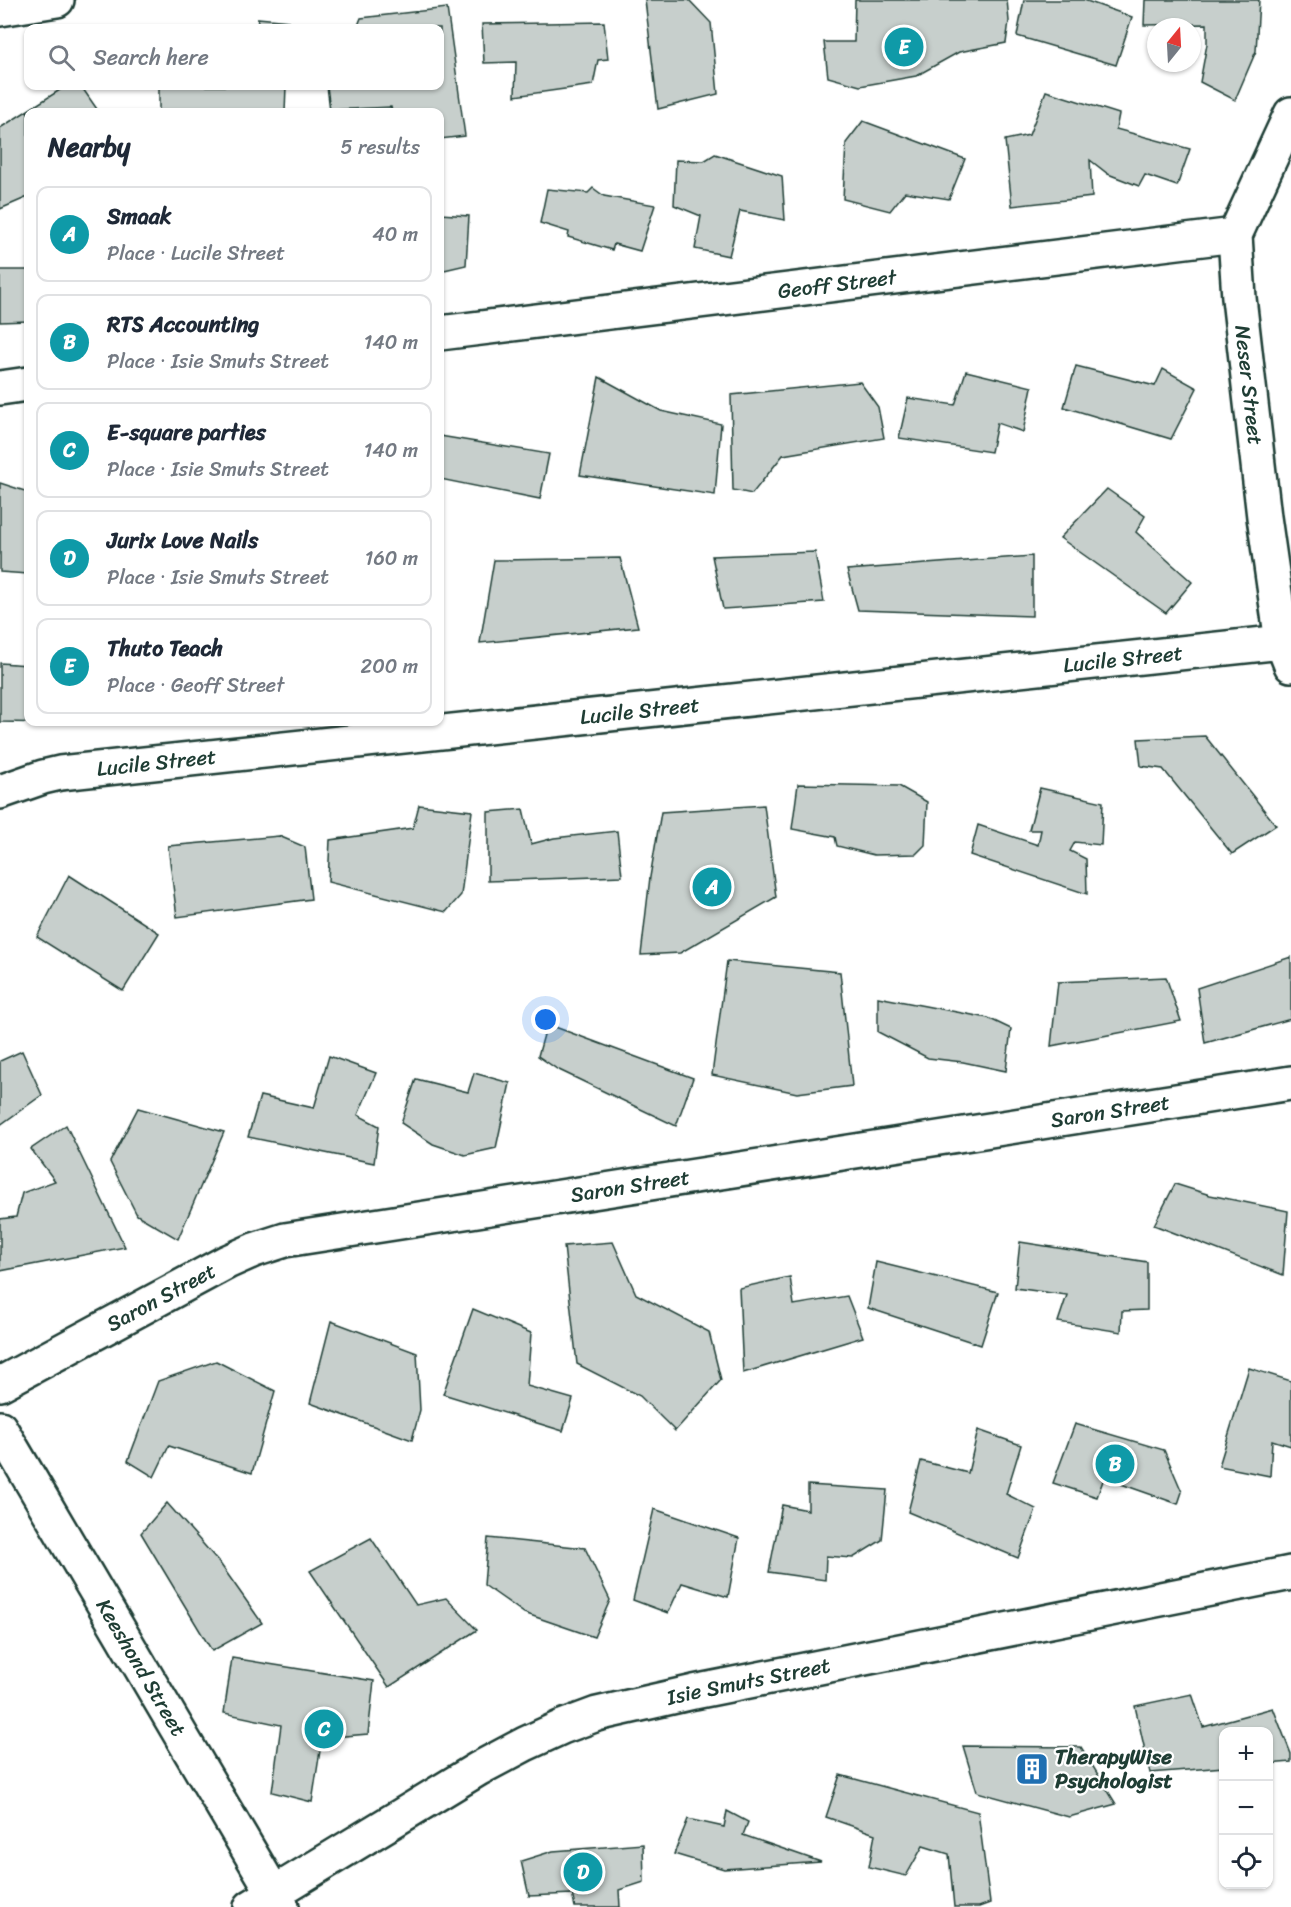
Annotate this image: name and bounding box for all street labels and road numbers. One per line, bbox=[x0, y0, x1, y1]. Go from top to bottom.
street label: Geoff Street bbox=[776, 258, 900, 310]
street label: Neser Street bbox=[1223, 323, 1275, 447]
street label: Lucile Street bbox=[1061, 634, 1185, 684]
street label: Lucile Street bbox=[578, 686, 701, 736]
street label: Lucile Street bbox=[95, 737, 218, 788]
street label: Saron Street bbox=[1048, 1083, 1173, 1139]
street label: Saron Street bbox=[568, 1158, 692, 1214]
street label: Saron Street bbox=[99, 1252, 223, 1343]
street label: Keeshond Street bbox=[85, 1591, 197, 1744]
street label: Isie Smuts Street bbox=[662, 1646, 834, 1717]

